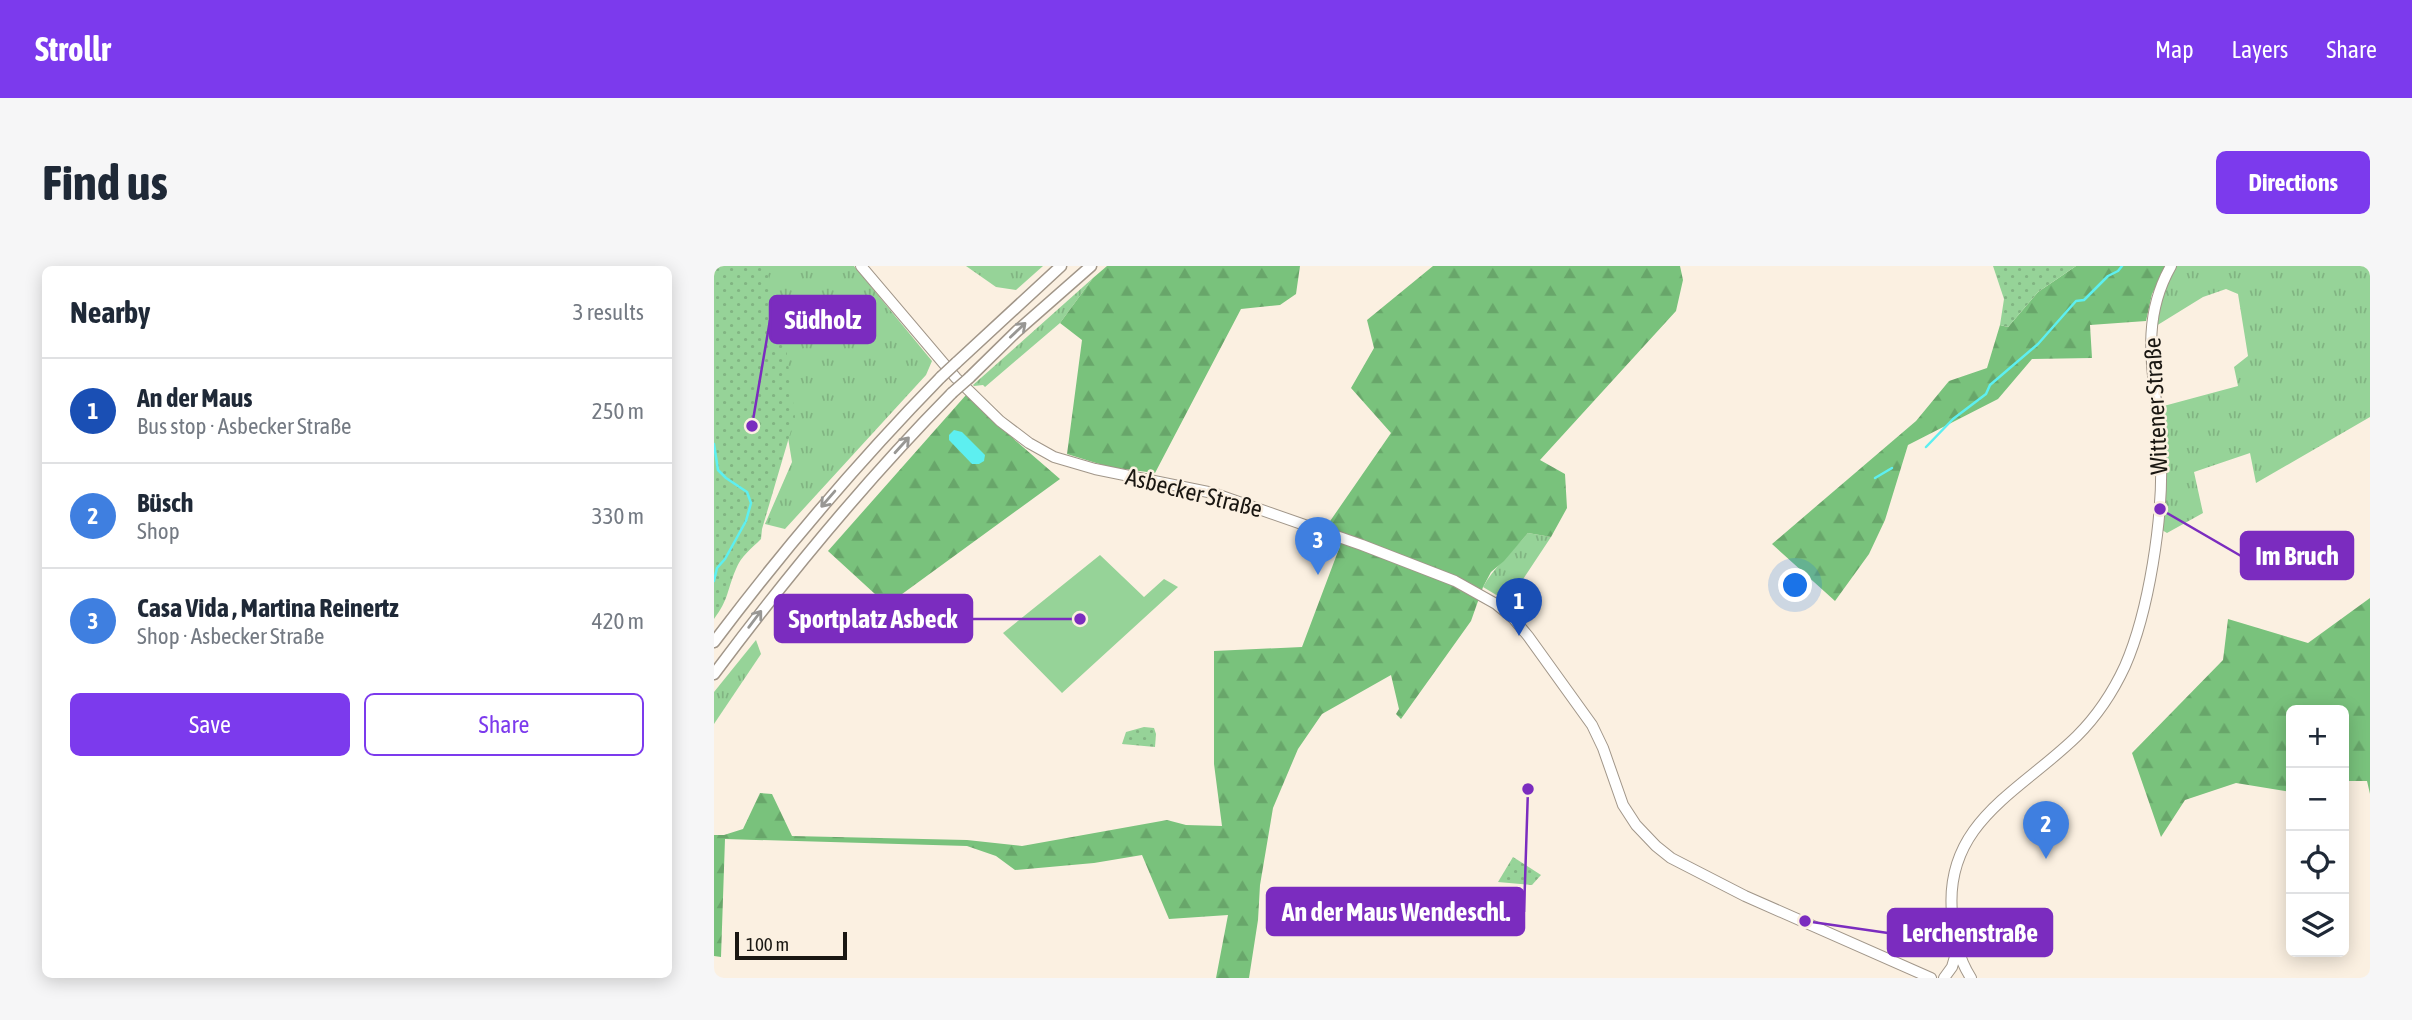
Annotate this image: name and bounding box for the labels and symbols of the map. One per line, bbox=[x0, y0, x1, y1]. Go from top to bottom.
callout: Südholz bbox=[770, 296, 875, 343]
text: Südholz bbox=[785, 305, 862, 335]
one-way arrow bbox=[1009, 322, 1027, 338]
street label: Wittener Straße bbox=[2138, 337, 2173, 475]
one-way arrow bbox=[893, 437, 910, 454]
street label: Asbecker Straße bbox=[1123, 463, 1265, 522]
one-way arrow bbox=[820, 490, 836, 508]
pin: 3 bbox=[1295, 517, 1341, 575]
callout: Im Bruch bbox=[2241, 532, 2353, 579]
text: Im Bruch bbox=[2255, 541, 2339, 571]
your location bbox=[1778, 568, 1812, 602]
pin: 1 bbox=[1496, 578, 1542, 636]
callout: Sportplatz Asbeck bbox=[775, 595, 972, 642]
text: Sportplatz Asbeck bbox=[788, 604, 958, 634]
one-way arrow bbox=[748, 610, 763, 629]
pin: 2 bbox=[2023, 801, 2069, 859]
callout: An der Maus Wendeschl. bbox=[1267, 888, 1524, 935]
text: An der Maus Wendeschl. bbox=[1281, 897, 1511, 927]
callout: Lerchenstraße bbox=[1888, 909, 2052, 956]
text: Lerchenstraße bbox=[1902, 918, 2038, 948]
scale bar bbox=[735, 929, 847, 961]

